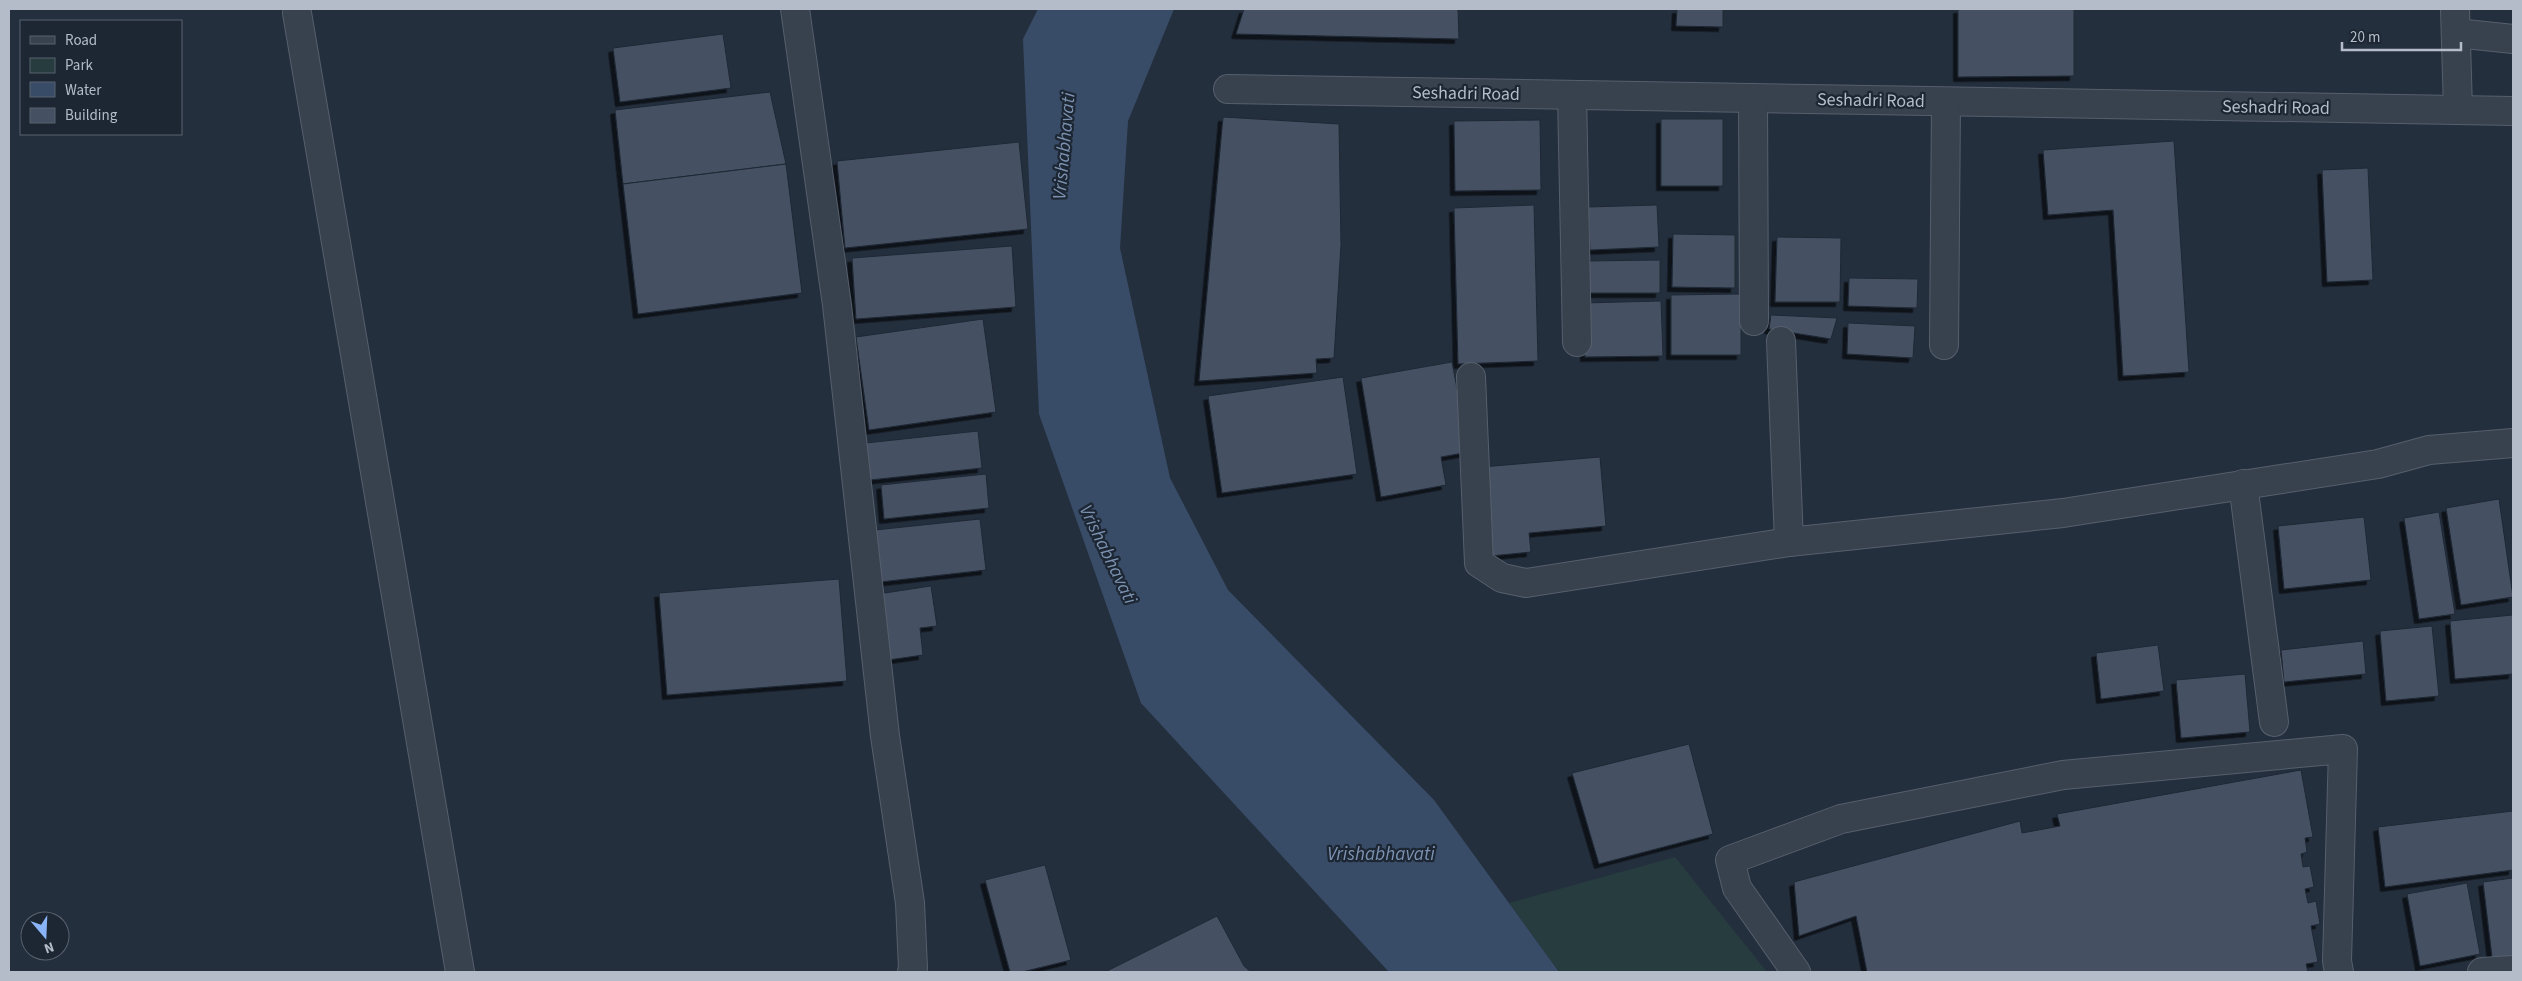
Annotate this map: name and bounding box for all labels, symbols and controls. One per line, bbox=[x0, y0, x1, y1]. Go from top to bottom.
legend bbox=[20, 20, 182, 135]
scale bar bbox=[2342, 20, 2461, 52]
text: 20 m bbox=[2350, 27, 2380, 48]
text: Road bbox=[65, 30, 97, 51]
text: Park bbox=[65, 55, 94, 76]
text: Water bbox=[65, 80, 102, 101]
street label: Seshadri Road bbox=[1412, 80, 1520, 107]
street label: Seshadri Road bbox=[1817, 87, 1925, 114]
water label: Vrishabhavati bbox=[1046, 91, 1083, 201]
street label: Seshadri Road bbox=[2222, 94, 2330, 121]
text: Building bbox=[65, 105, 118, 126]
water label: Vrishabhavati bbox=[1072, 500, 1144, 609]
water label: Vrishabhavati bbox=[1327, 841, 1435, 868]
north arrow bbox=[20, 911, 70, 961]
text: N bbox=[41, 936, 57, 958]

